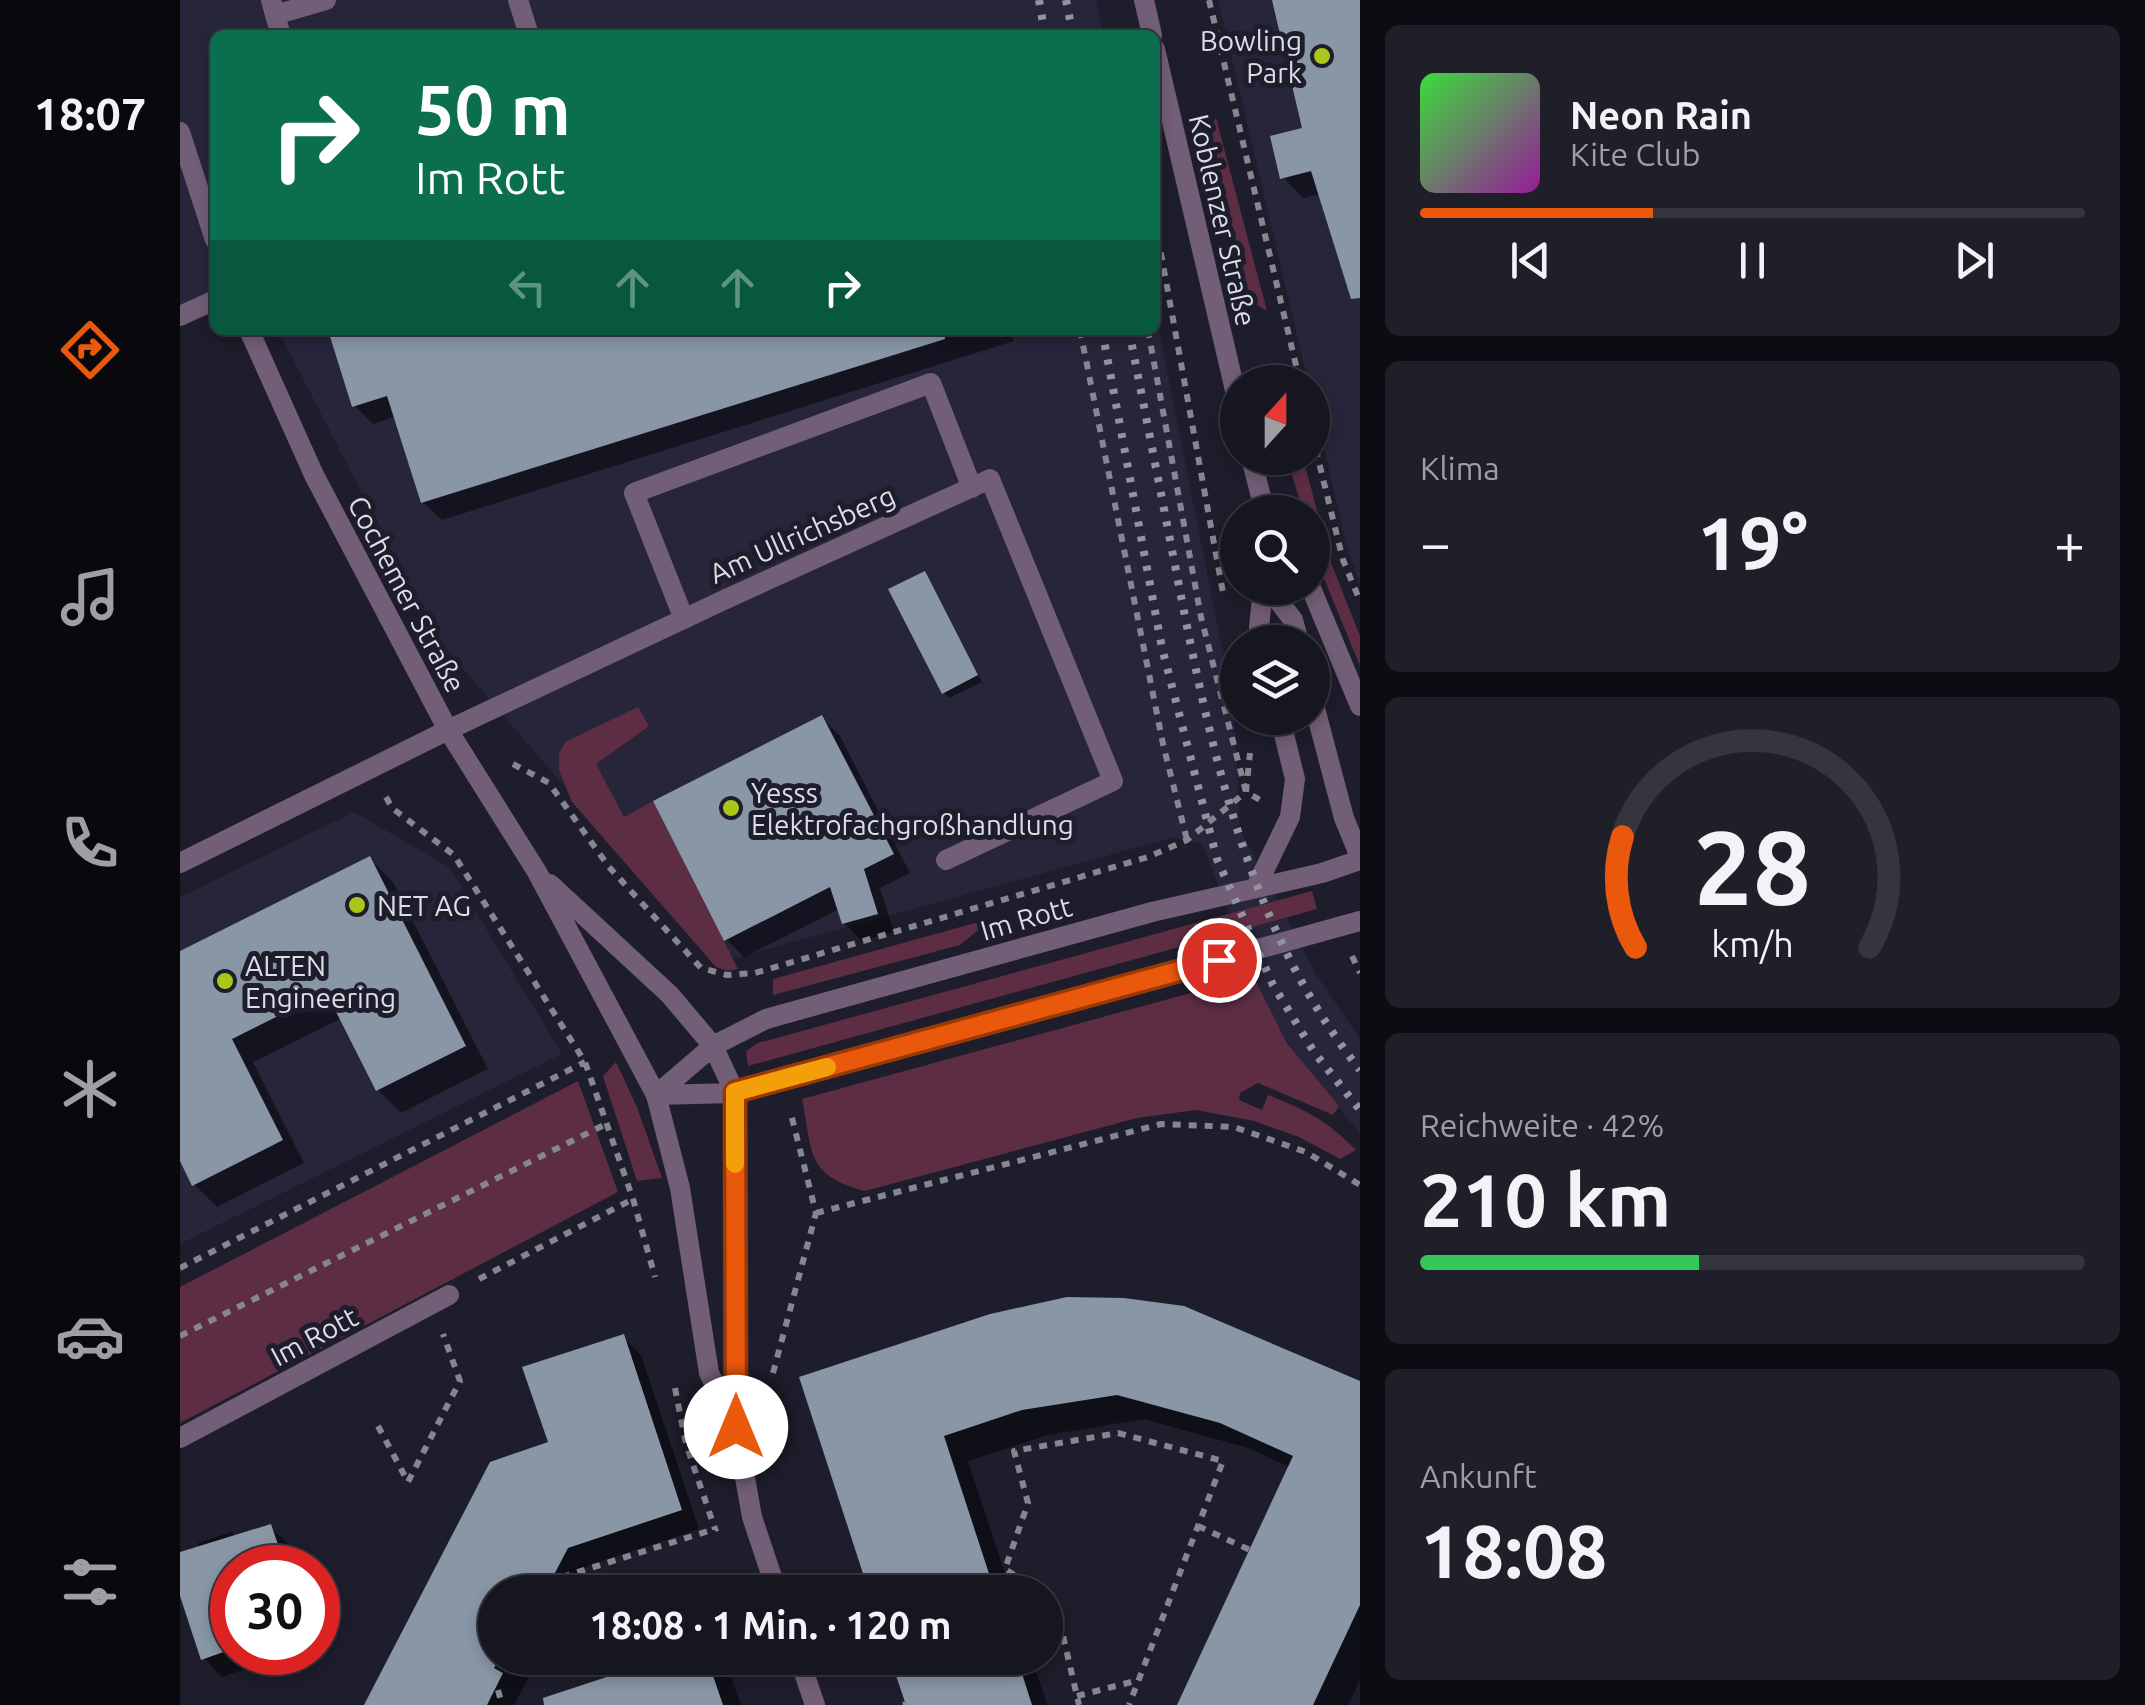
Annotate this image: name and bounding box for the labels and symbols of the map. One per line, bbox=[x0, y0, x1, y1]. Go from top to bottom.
place label: Bowling Park bbox=[1200, 25, 1302, 88]
marker: Bowling Park bbox=[1311, 45, 1333, 67]
street label: Koblenzer Straße bbox=[1184, 111, 1262, 329]
north arrow bbox=[1220, 365, 1330, 475]
street label: Am Ullrichsberg bbox=[704, 479, 900, 589]
street label: Cochemer Straße bbox=[342, 491, 472, 697]
place label: Yesss Elektrofachgroßhandlung bbox=[751, 777, 1074, 840]
marker: Yesss Elektrofachgroßhandlung bbox=[720, 797, 742, 819]
place label: NET AG bbox=[377, 890, 471, 921]
street label: Im Rott bbox=[977, 890, 1075, 946]
marker: NET AG bbox=[346, 894, 368, 916]
pin bbox=[1177, 918, 1262, 1003]
place label: ALTEN Engineering bbox=[245, 950, 396, 1013]
marker: ALTEN Engineering bbox=[214, 970, 236, 992]
street label: Im Rott bbox=[265, 1300, 363, 1372]
position arrow bbox=[684, 1375, 788, 1479]
speed limit sign: 30 bbox=[210, 1545, 340, 1675]

